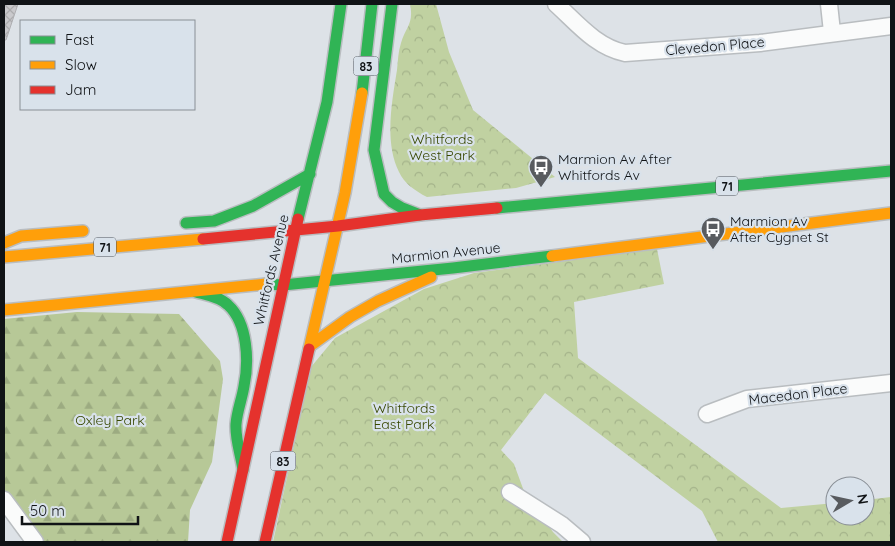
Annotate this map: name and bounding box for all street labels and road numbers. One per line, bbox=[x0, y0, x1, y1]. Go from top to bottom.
street label: Clevedon Place bbox=[665, 33, 765, 59]
road number: 83 bbox=[354, 56, 378, 76]
road number: 71 bbox=[716, 177, 738, 196]
street label: Whitfords Avenue bbox=[249, 213, 293, 327]
road number: 71 bbox=[94, 238, 116, 256]
street label: Marmion Avenue bbox=[391, 238, 501, 268]
street label: Macedon Place bbox=[748, 379, 848, 409]
road number: 83 bbox=[270, 452, 296, 471]

